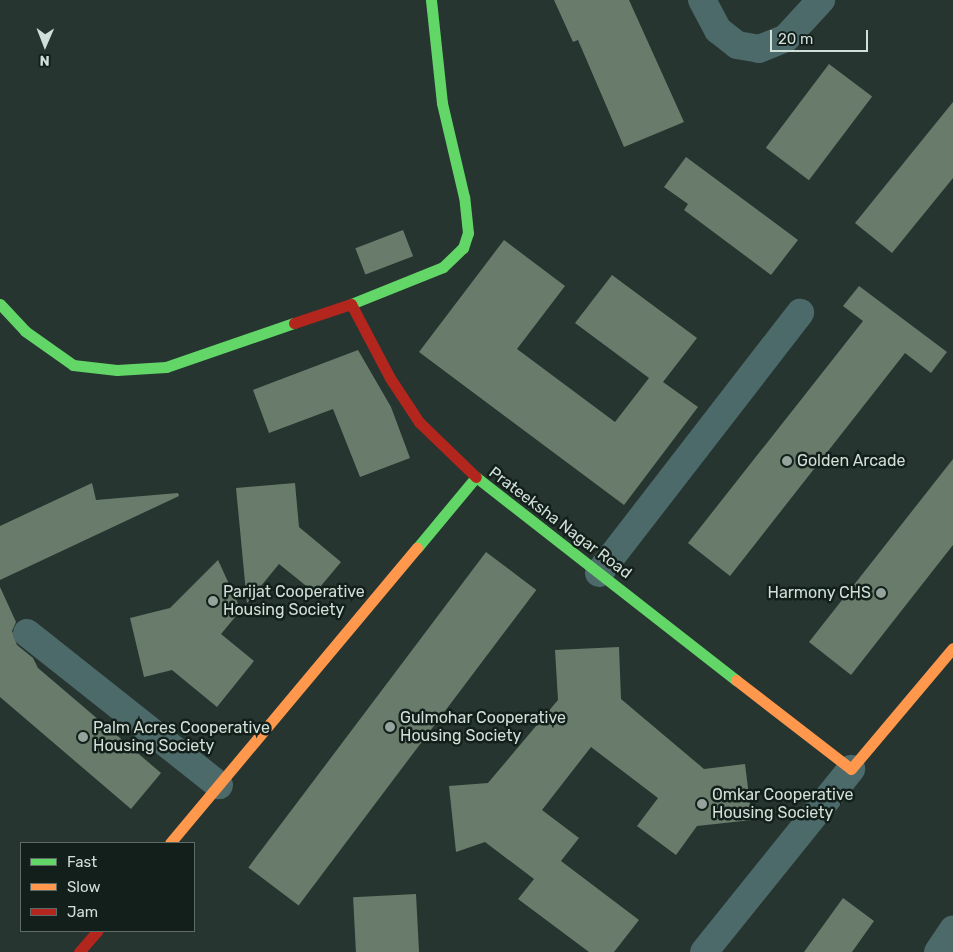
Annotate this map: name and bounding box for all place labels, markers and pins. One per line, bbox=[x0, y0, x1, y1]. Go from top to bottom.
place label: Golden Arcade bbox=[797, 451, 906, 471]
marker: Golden Arcade bbox=[781, 455, 793, 467]
place label: Parijat Cooperative Housing Society bbox=[223, 582, 365, 620]
place label: Harmony CHS bbox=[767, 583, 871, 603]
marker: Harmony CHS bbox=[875, 587, 887, 599]
marker: Parijat Cooperative Housing Society bbox=[207, 595, 219, 607]
place label: Gulmohar Cooperative Housing Society bbox=[400, 708, 566, 746]
place label: Palm Acres Cooperative Housing Society bbox=[93, 718, 270, 756]
marker: Gulmohar Cooperative Housing Society bbox=[384, 721, 396, 733]
marker: Palm Acres Cooperative Housing Society bbox=[77, 731, 89, 743]
place label: Omkar Cooperative Housing Society bbox=[712, 785, 854, 823]
marker: Omkar Cooperative Housing Society bbox=[696, 798, 708, 810]

